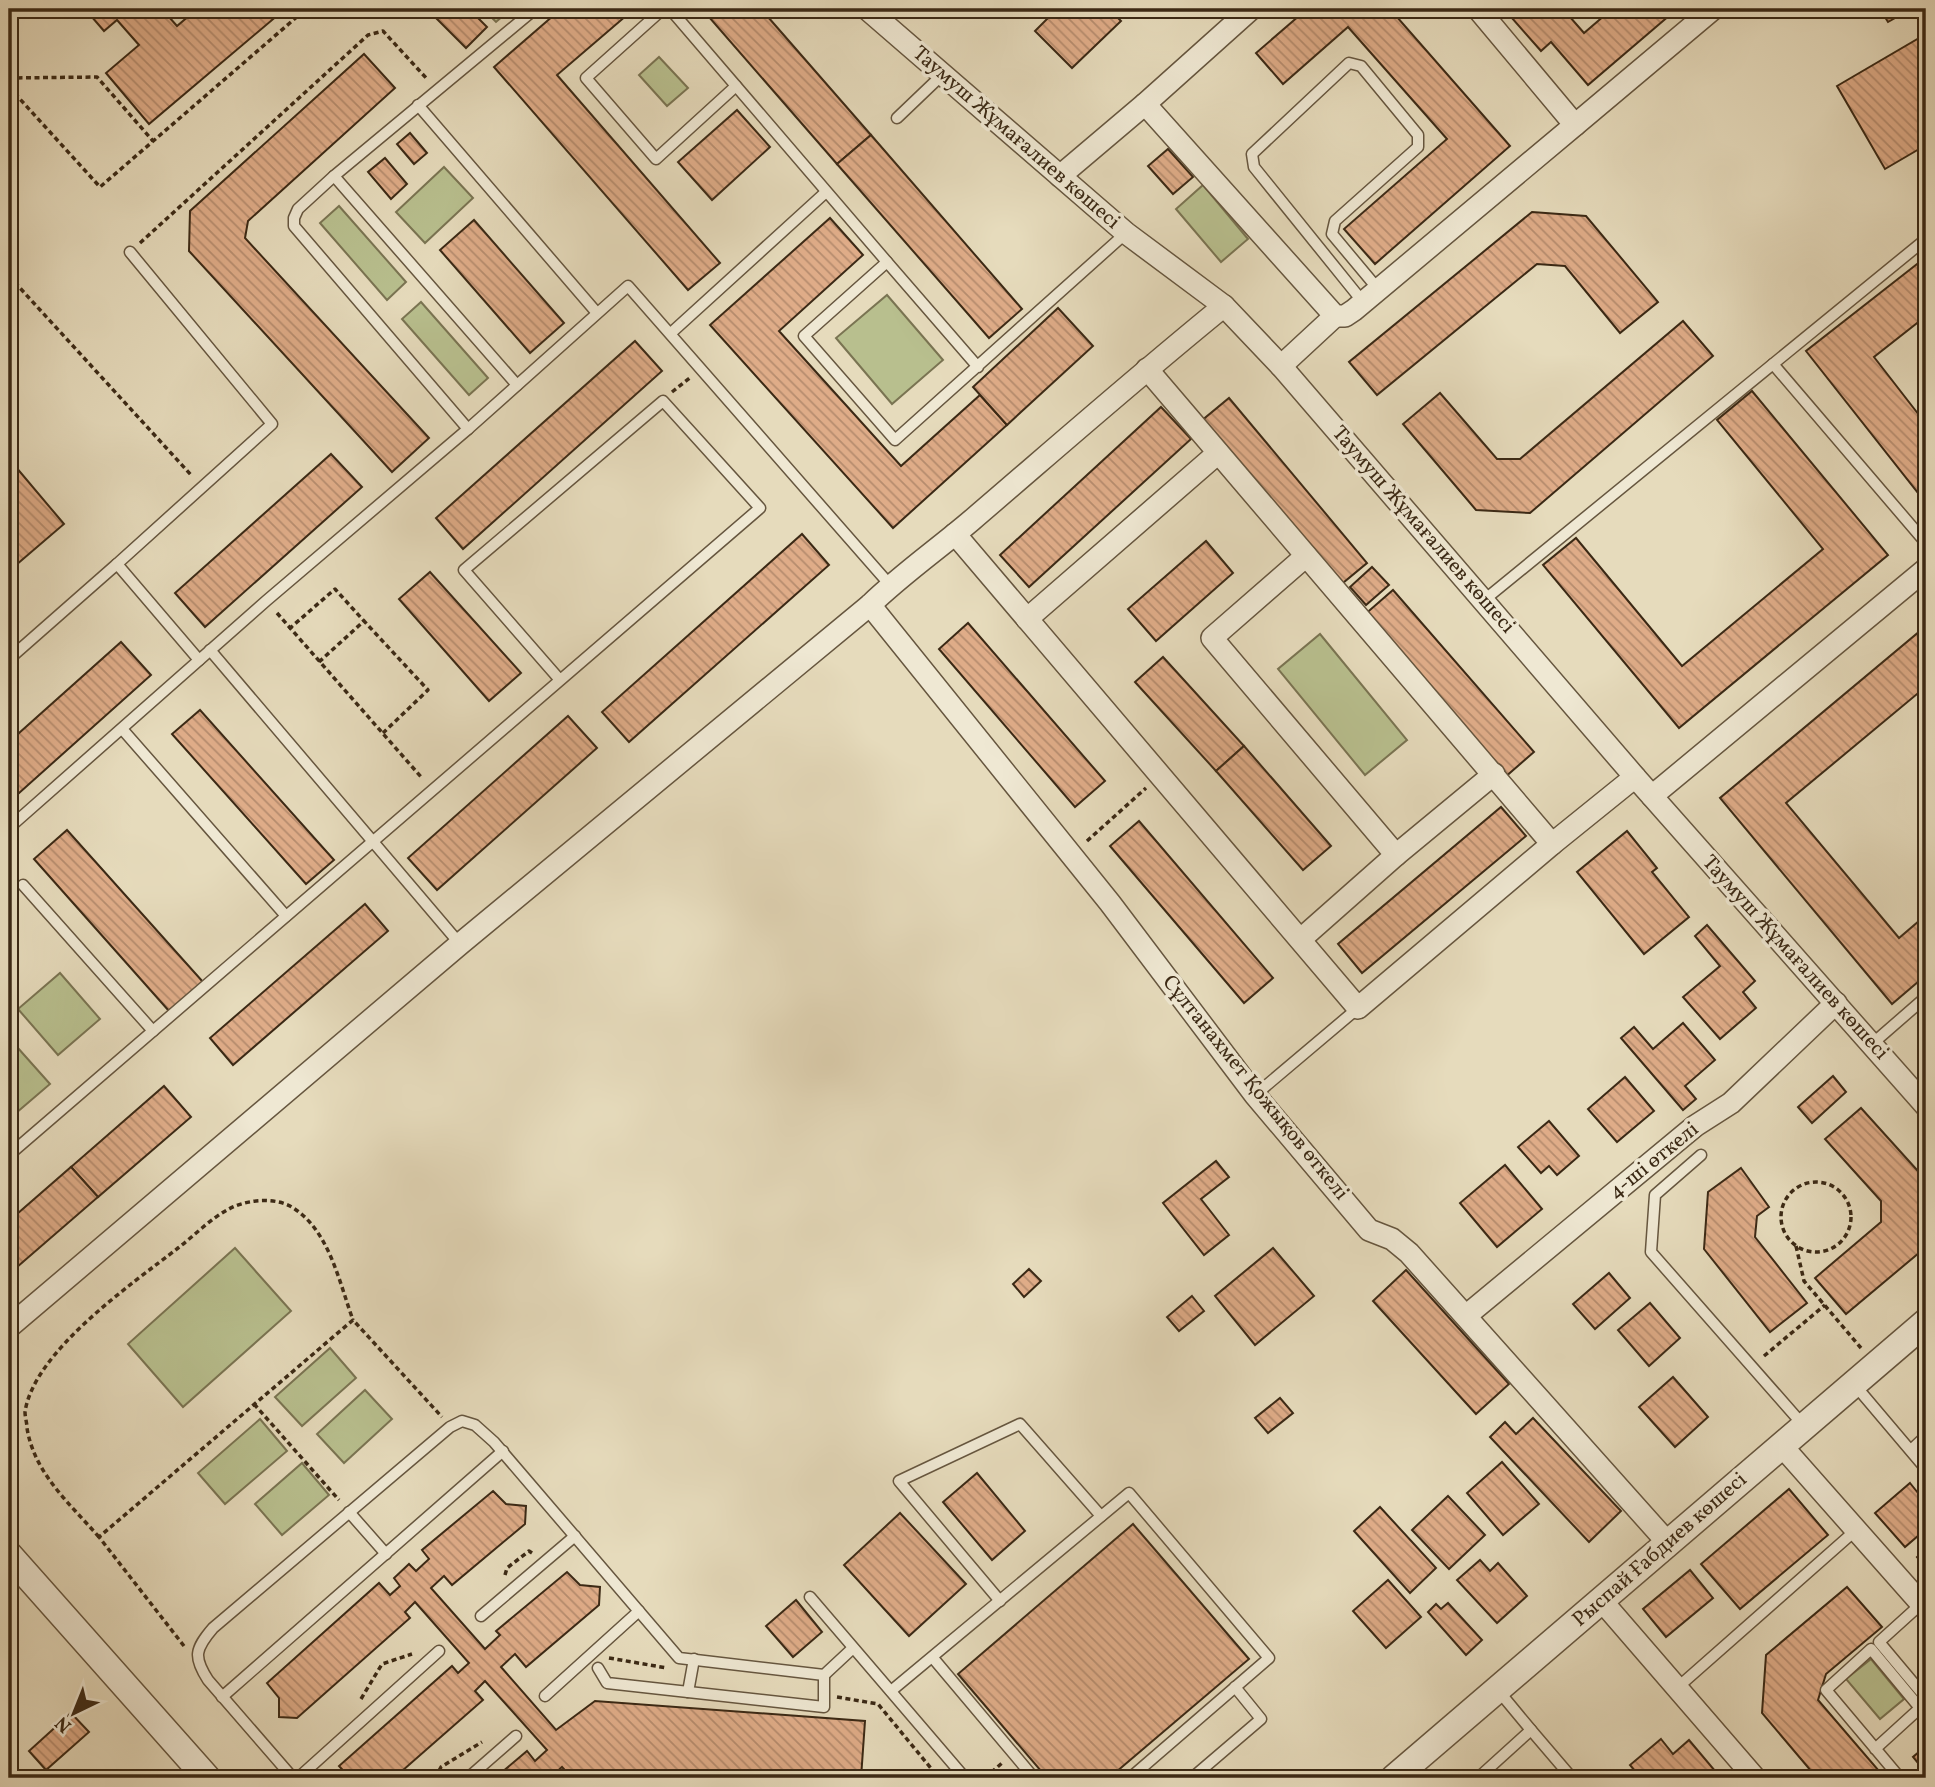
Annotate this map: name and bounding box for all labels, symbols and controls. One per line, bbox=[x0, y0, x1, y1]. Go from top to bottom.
street label: Таумуш Жұмағалиев көшесі bbox=[906, 40, 1126, 236]
street label: Таумуш Жұмағалиев көшесі bbox=[1325, 420, 1521, 640]
street label: Таумуш Жұмағалиев көшесі bbox=[1695, 849, 1895, 1067]
street label: Сұлтанахмет Қожықов өткелі bbox=[1155, 969, 1355, 1207]
street label: 4-ші өткелі bbox=[1603, 1116, 1705, 1206]
street label: Рыспай Ғабдиев көшесі bbox=[1566, 1466, 1754, 1634]
north arrow bbox=[38, 1678, 108, 1748]
text: N bbox=[50, 1710, 78, 1738]

